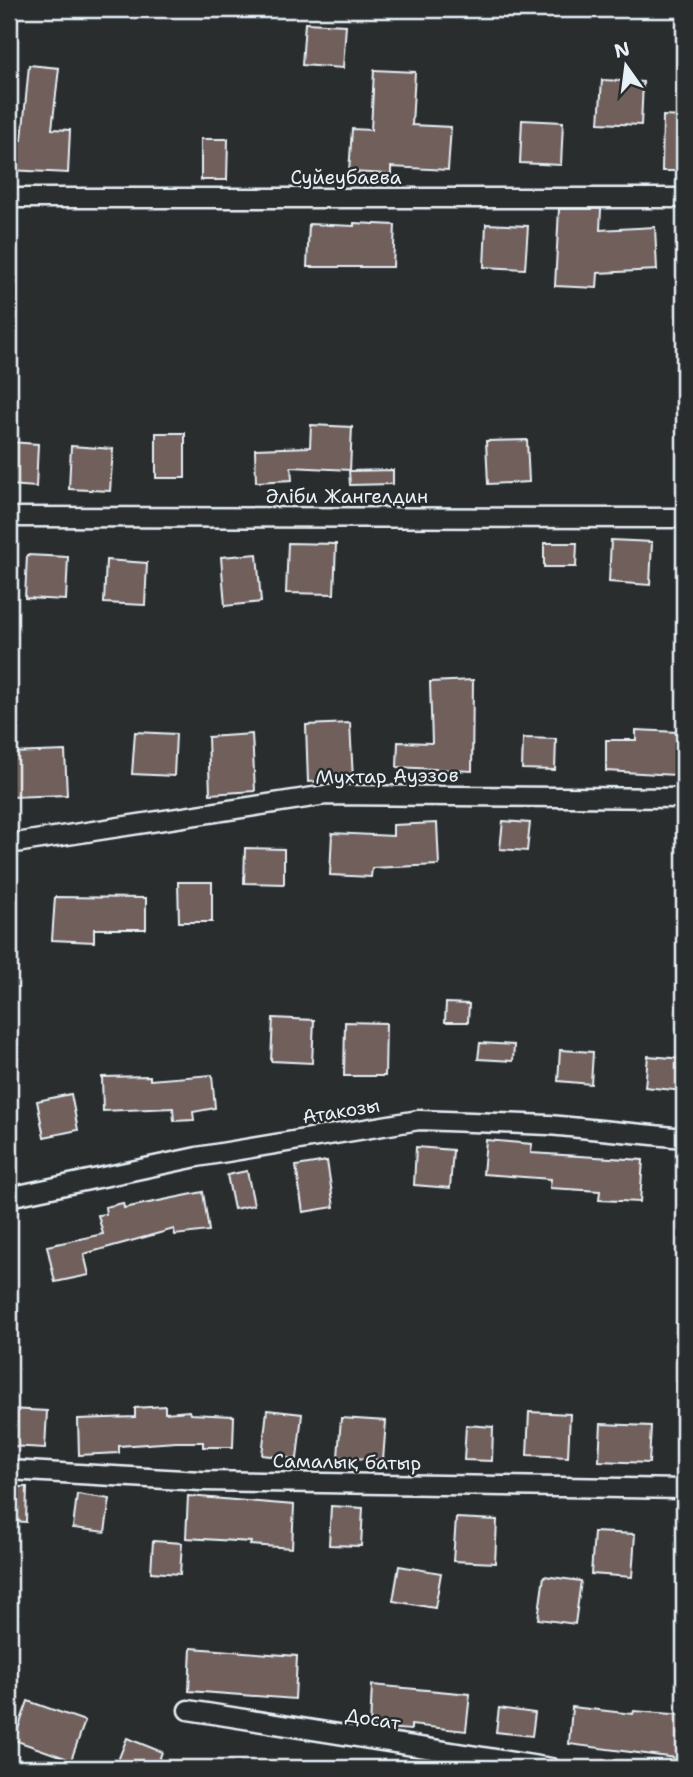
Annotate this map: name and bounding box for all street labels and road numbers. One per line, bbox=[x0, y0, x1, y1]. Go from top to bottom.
street label: Суйеубаева bbox=[290, 165, 402, 190]
street label: Әліби Жангелдин bbox=[266, 484, 428, 509]
street label: Мухтар Ауэзов bbox=[315, 762, 459, 790]
street label: Атакозы bbox=[300, 1093, 382, 1129]
street label: Самалық батыр bbox=[272, 1448, 422, 1476]
street label: Досат bbox=[344, 1702, 403, 1736]

